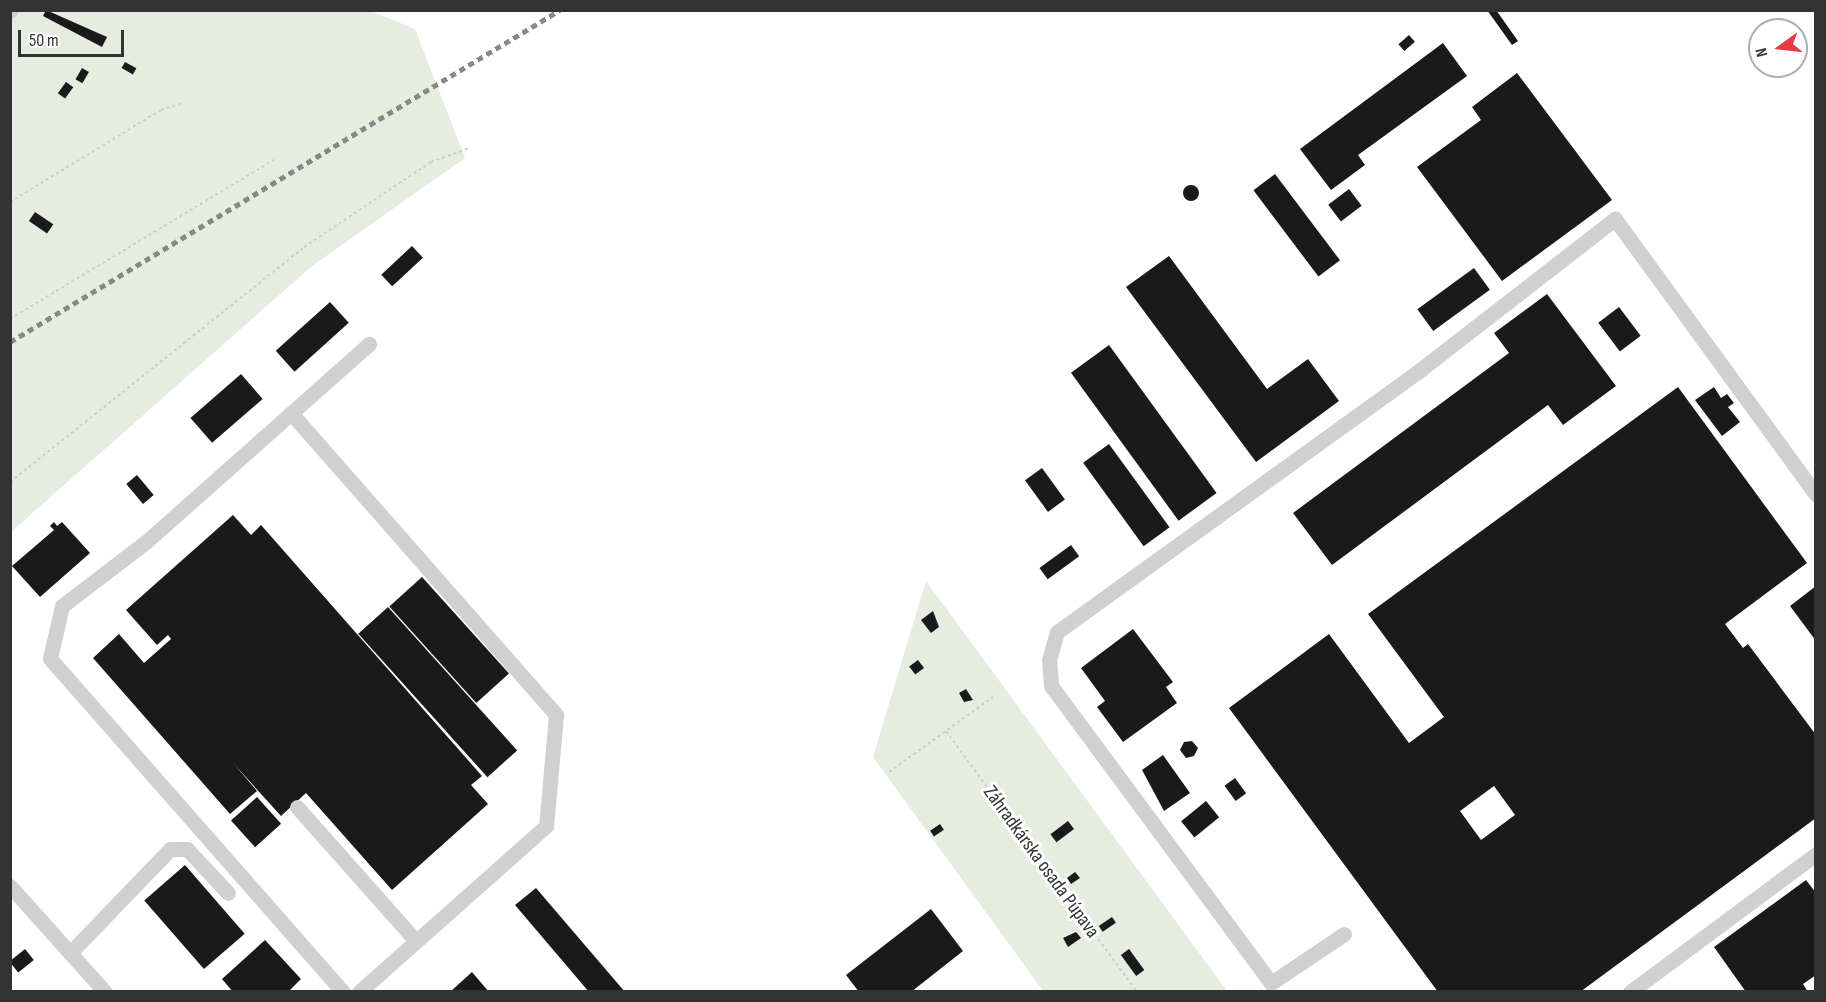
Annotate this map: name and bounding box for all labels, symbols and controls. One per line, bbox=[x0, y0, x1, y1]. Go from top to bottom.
scale bar bbox=[21, 18, 128, 56]
north arrow bbox=[1748, 18, 1808, 78]
text: 50 m bbox=[29, 30, 59, 51]
text: N bbox=[1752, 46, 1772, 59]
street label: Záhradkárska osada Púpava bbox=[978, 781, 1104, 943]

